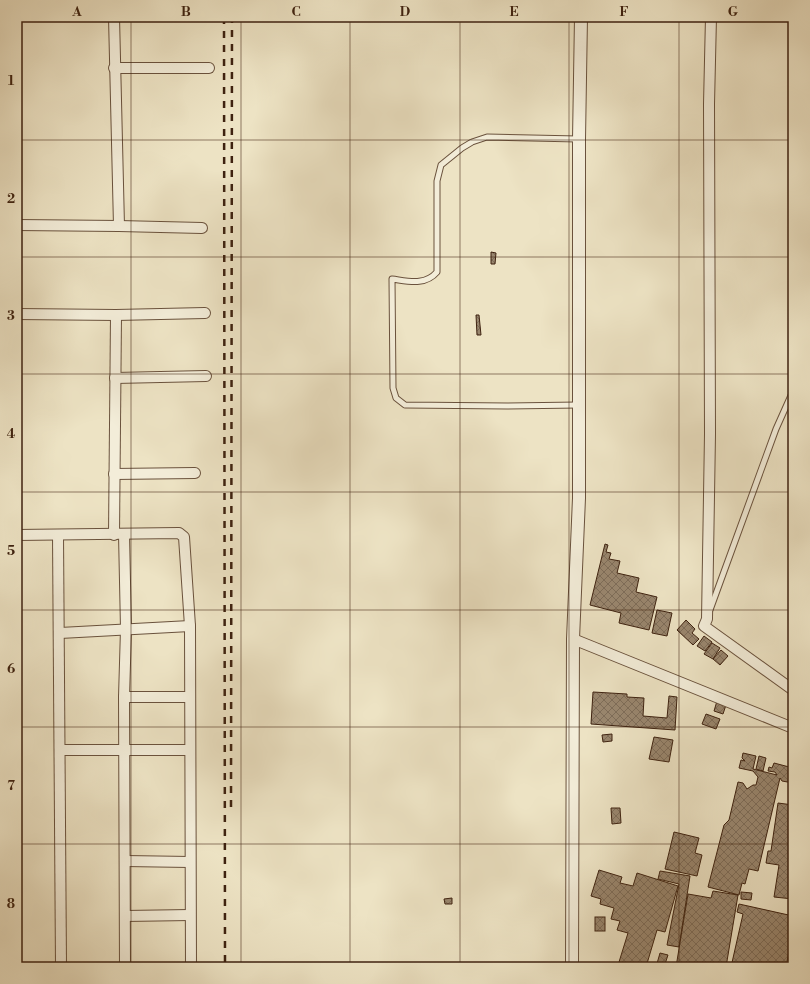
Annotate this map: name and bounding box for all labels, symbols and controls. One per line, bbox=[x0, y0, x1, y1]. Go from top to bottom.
text: A bbox=[71, 4, 82, 20]
text: B bbox=[181, 4, 191, 20]
text: C bbox=[291, 4, 301, 20]
text: D bbox=[400, 4, 410, 20]
text: E bbox=[509, 4, 519, 20]
text: F bbox=[619, 4, 629, 20]
text: G bbox=[728, 4, 739, 20]
text: 1 bbox=[8, 73, 15, 89]
text: 2 bbox=[7, 191, 15, 207]
text: 3 bbox=[7, 308, 15, 324]
text: 4 bbox=[7, 426, 16, 442]
text: 5 bbox=[7, 543, 15, 559]
text: 6 bbox=[7, 661, 15, 677]
text: 7 bbox=[7, 778, 15, 794]
text: 8 bbox=[7, 896, 15, 912]

